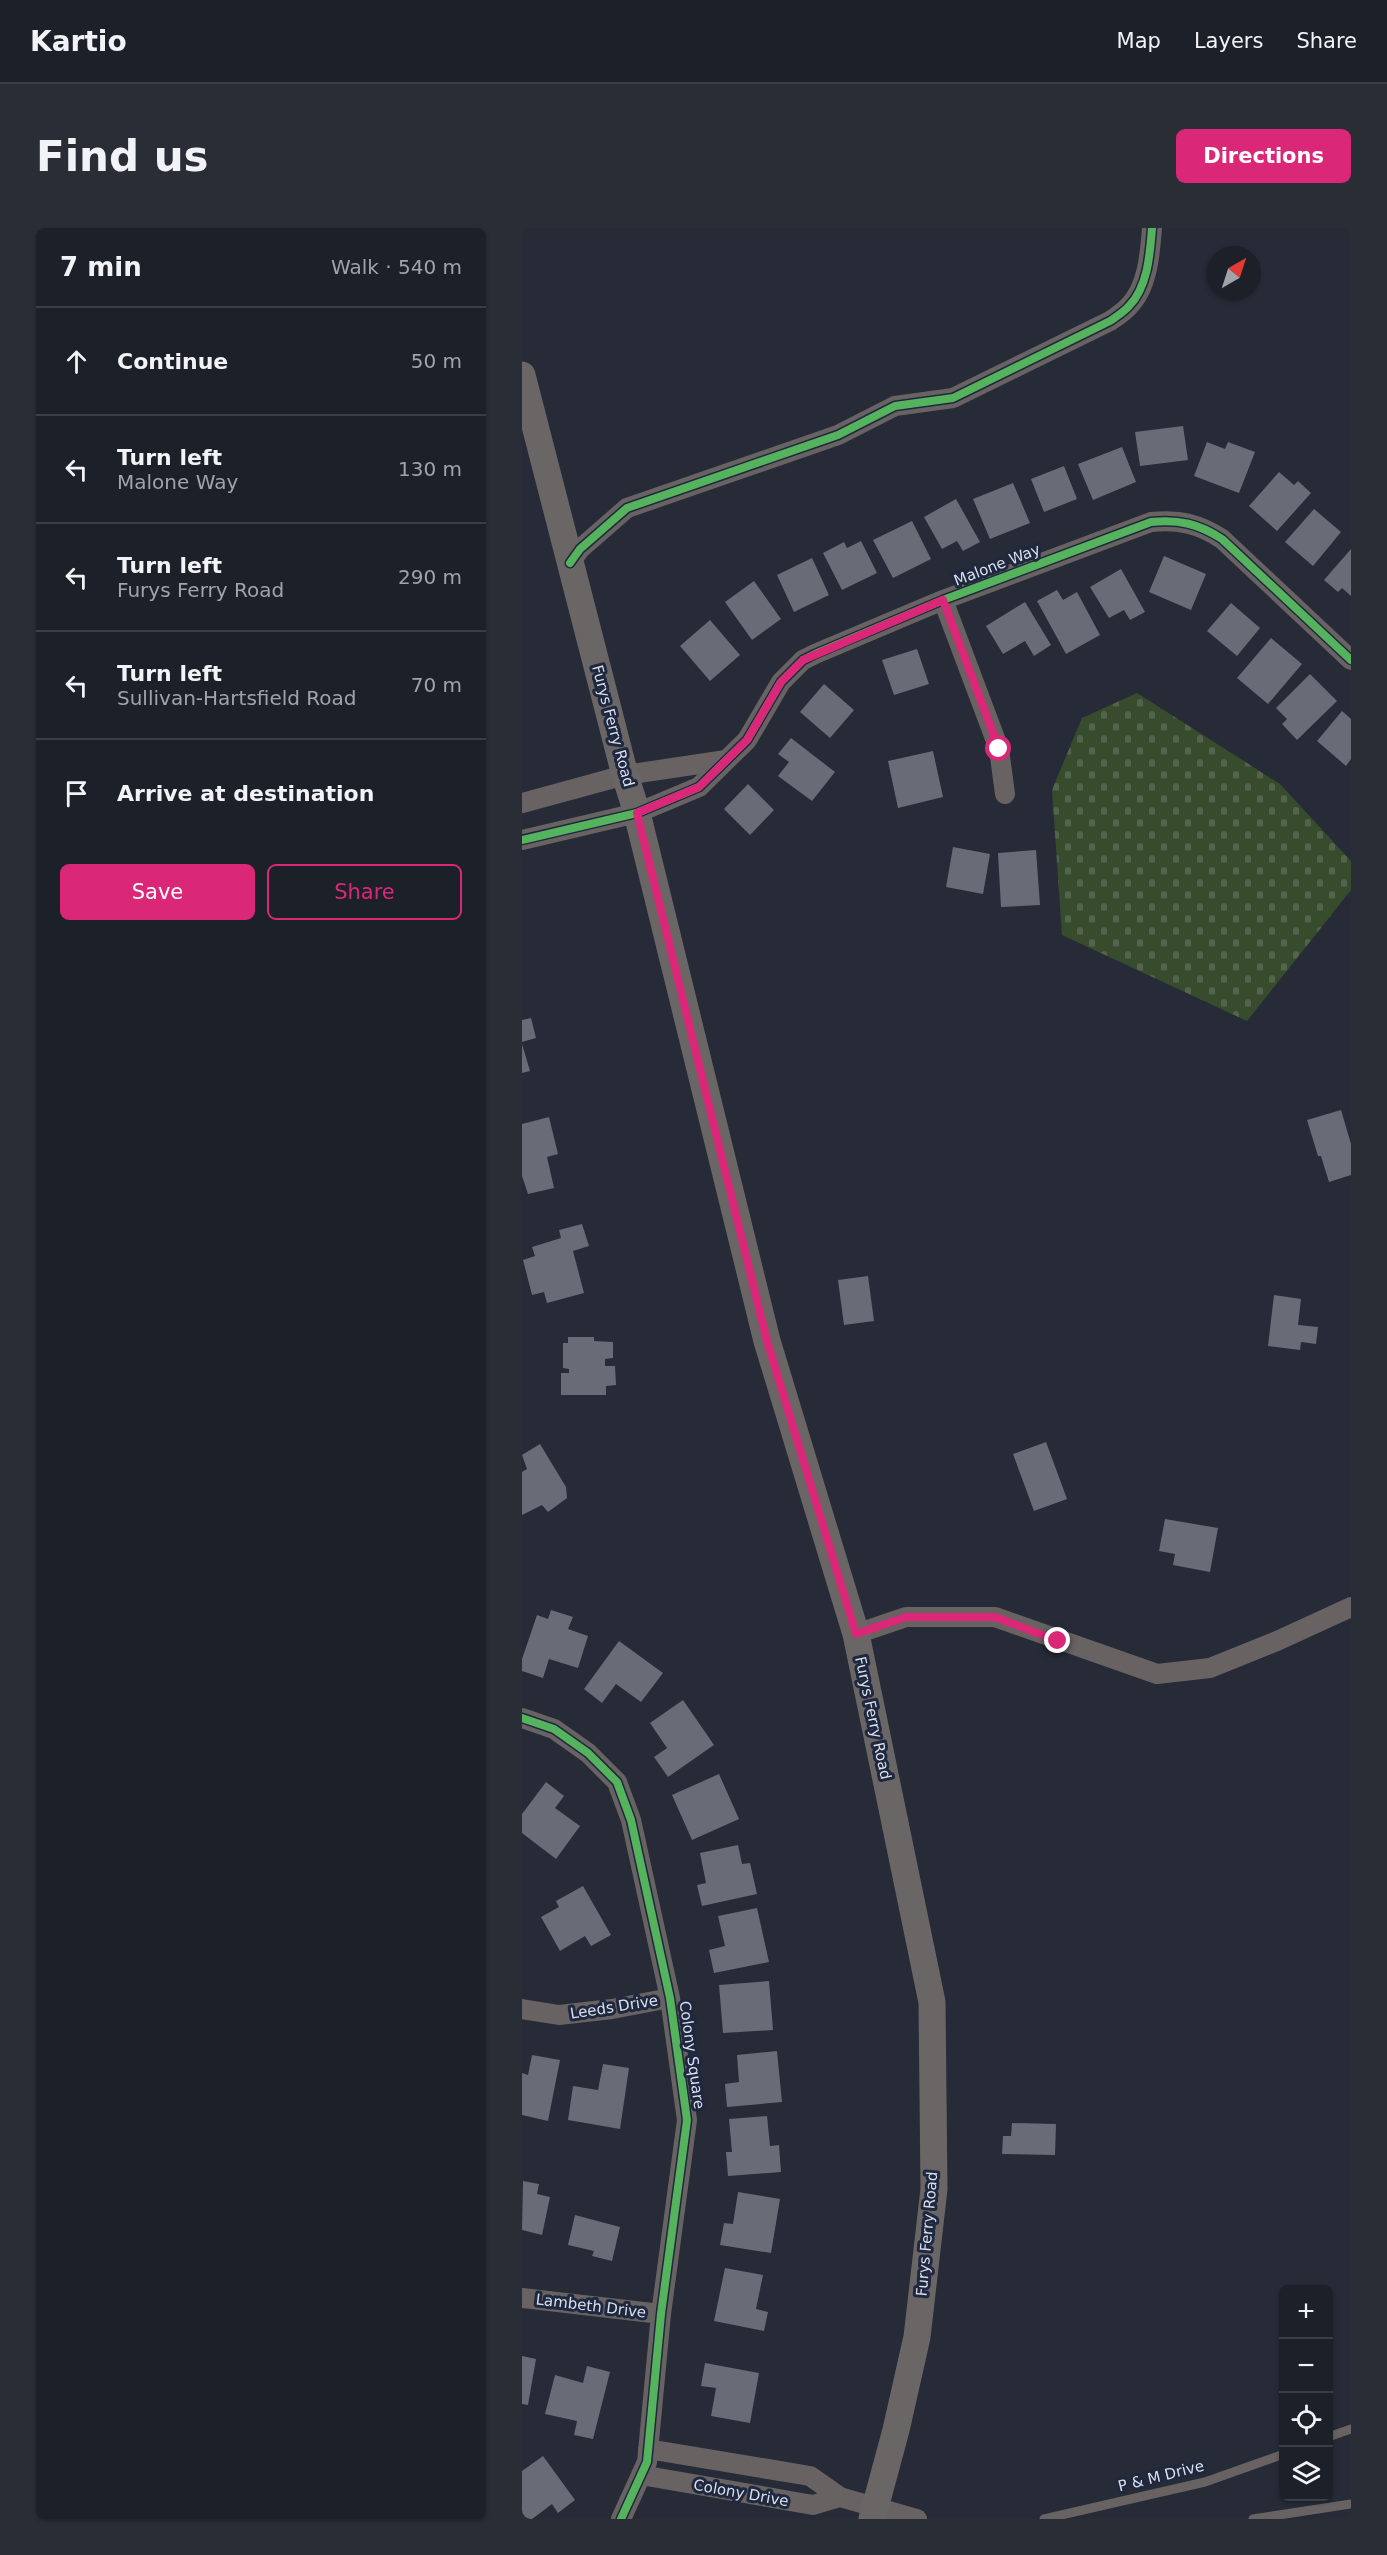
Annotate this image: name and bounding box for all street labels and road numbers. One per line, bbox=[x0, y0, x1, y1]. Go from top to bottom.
street label: Malone Way bbox=[951, 540, 1043, 590]
street label: Furys Ferry Road bbox=[588, 663, 638, 789]
street label: Furys Ferry Road bbox=[851, 1655, 895, 1781]
street label: Leeds Drive bbox=[569, 1991, 659, 2023]
street label: Colony Square bbox=[676, 2000, 708, 2110]
street label: Furys Ferry Road bbox=[913, 2171, 941, 2297]
street label: Lambeth Drive bbox=[535, 2290, 647, 2322]
street label: P & M Drive bbox=[1116, 2457, 1206, 2495]
street label: Colony Drive bbox=[692, 2476, 790, 2510]

